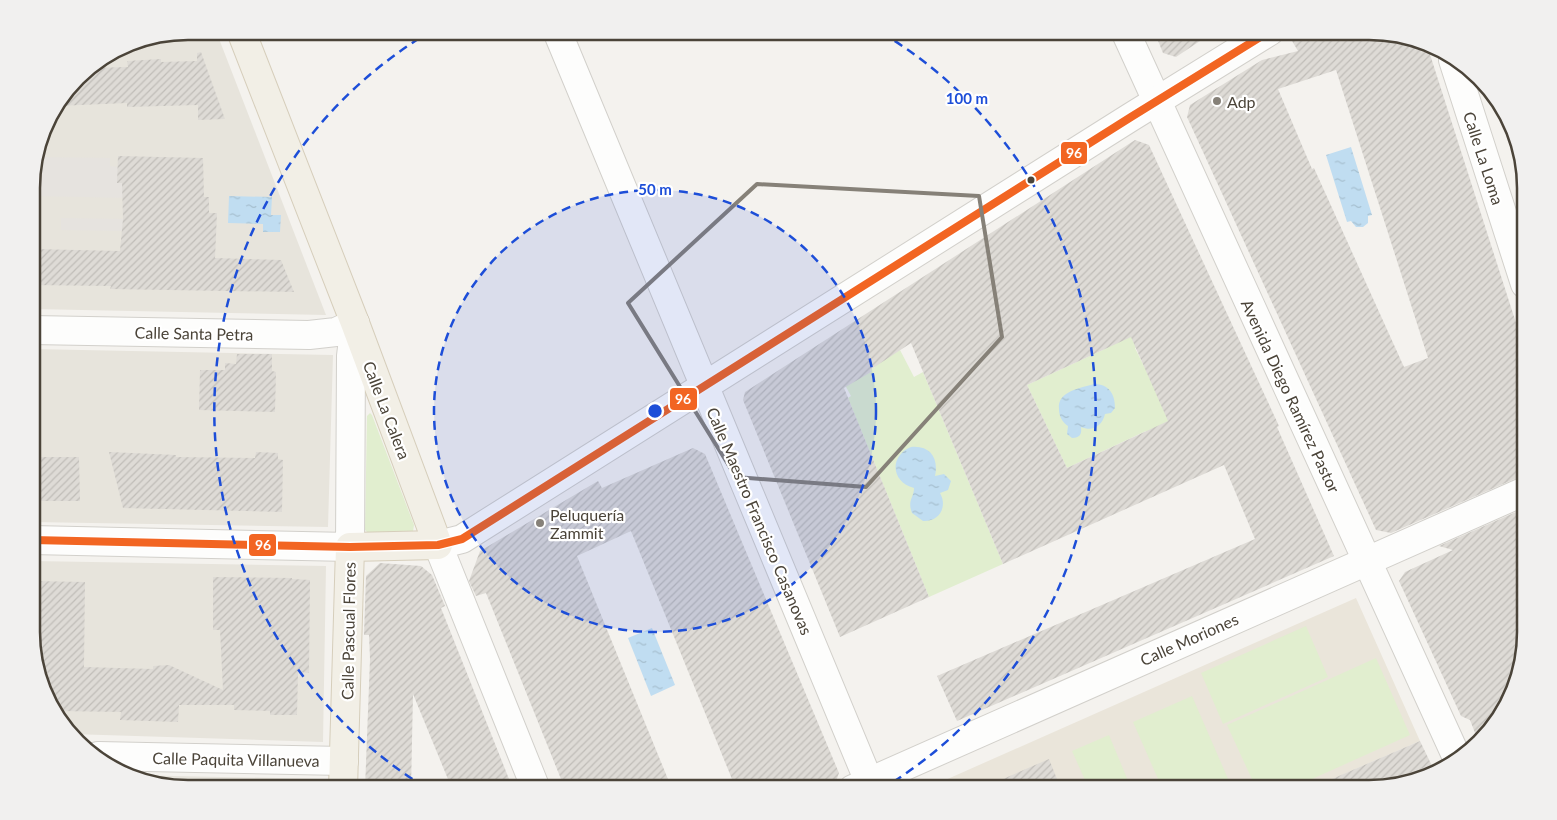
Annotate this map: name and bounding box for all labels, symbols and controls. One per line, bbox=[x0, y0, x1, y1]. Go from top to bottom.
text: 100 m bbox=[946, 89, 988, 107]
place label: Adp bbox=[1227, 92, 1256, 111]
marker: Adp bbox=[1211, 95, 1223, 107]
street label: Calle La Loma bbox=[1460, 109, 1508, 207]
line badge: 96 bbox=[1060, 141, 1088, 165]
text: 96 bbox=[1066, 144, 1082, 161]
unlabelled marker bbox=[1026, 175, 1036, 185]
text: 50 m bbox=[638, 180, 672, 198]
street label: Avenida Diego Ramírez Pastor bbox=[1238, 296, 1344, 496]
street label: Calle Santa Petra bbox=[134, 322, 254, 344]
street label: Calle La Calera bbox=[360, 358, 414, 462]
line badge: 96 bbox=[669, 387, 698, 411]
text: 96 bbox=[675, 390, 691, 407]
centre of rings bbox=[646, 402, 664, 420]
street label: Calle Maestro Francisco Casanovas bbox=[703, 404, 817, 638]
place label: Peluquería Zammit bbox=[550, 505, 624, 542]
marker: Peluquería Zammit bbox=[534, 517, 546, 529]
line badge: 96 bbox=[248, 533, 277, 557]
text: 96 bbox=[255, 536, 271, 553]
street label: Calle Pascual Flores bbox=[337, 562, 359, 700]
street label: Calle Moriones bbox=[1137, 609, 1241, 669]
street label: Calle Paquita Villanueva bbox=[152, 748, 320, 770]

